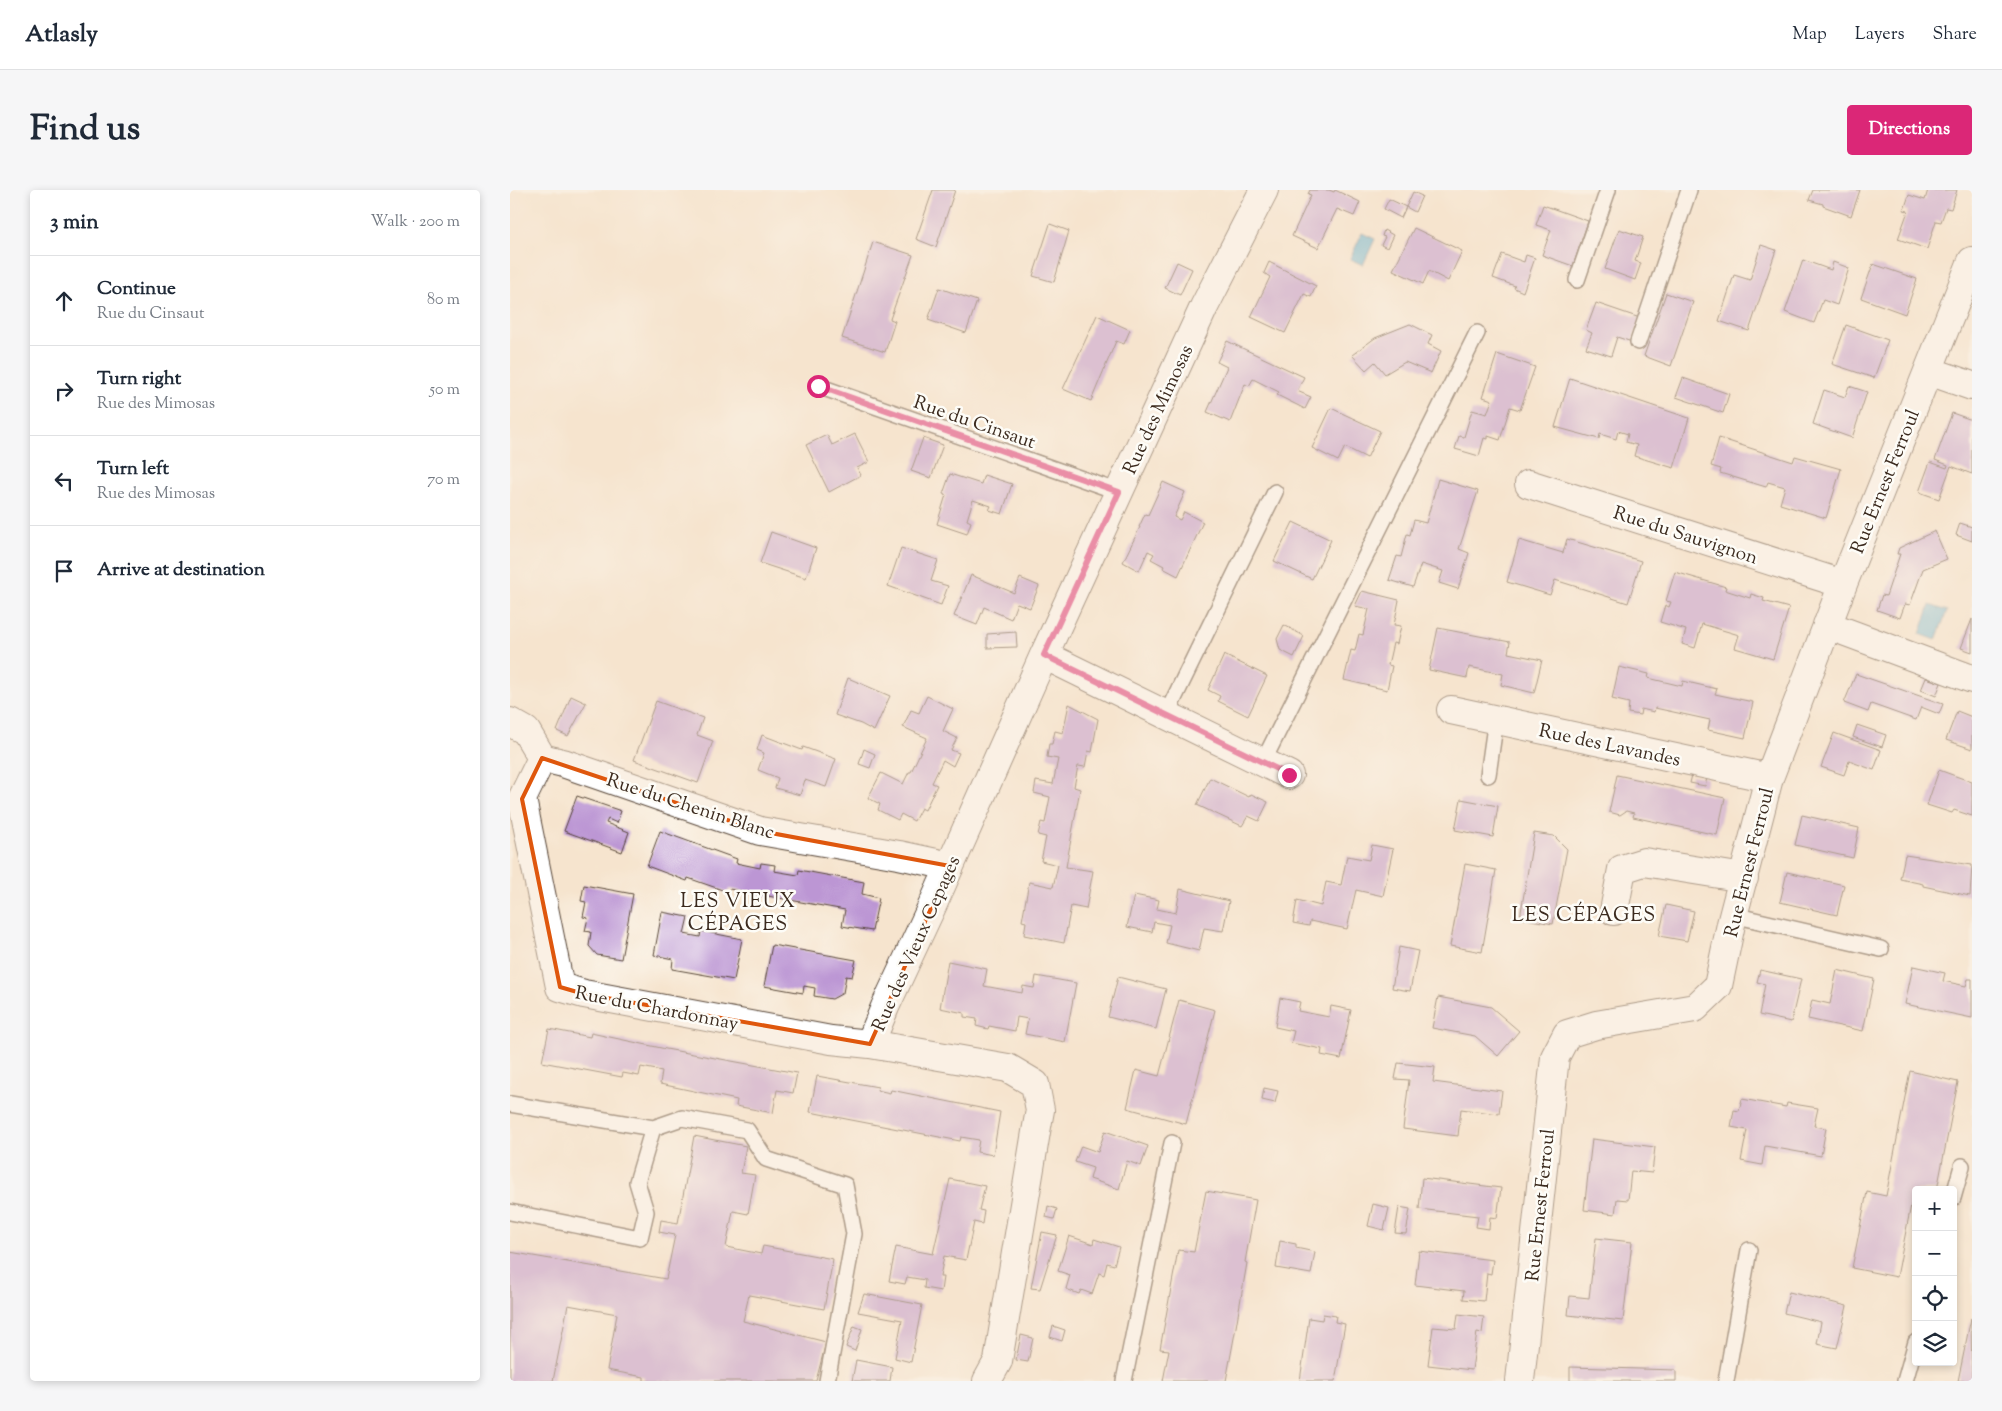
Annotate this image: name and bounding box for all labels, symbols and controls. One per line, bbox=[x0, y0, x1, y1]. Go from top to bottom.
text: Atlasly bbox=[25, 18, 98, 52]
text: Map bbox=[1792, 22, 1827, 48]
text: Layers bbox=[1855, 22, 1905, 48]
text: Share bbox=[1933, 22, 1977, 48]
text: Find us bbox=[30, 105, 140, 156]
button: Directions bbox=[1847, 105, 1972, 155]
text: 3 min bbox=[50, 208, 99, 238]
text: Walk · 200 m bbox=[371, 211, 460, 234]
text: Continue bbox=[97, 276, 176, 303]
icon: ahead bbox=[50, 287, 78, 315]
text: 80 m bbox=[427, 289, 460, 312]
text: Rue du Cinsaut bbox=[97, 303, 204, 326]
street label: Rue des Mimosas bbox=[1117, 341, 1201, 479]
text: Turn right bbox=[97, 366, 181, 393]
route start bbox=[807, 375, 830, 398]
icon: right bbox=[50, 377, 78, 405]
text: 50 m bbox=[429, 379, 460, 402]
street label: Rue du Cinsaut bbox=[909, 390, 1039, 457]
text: Rue des Mimosas bbox=[97, 393, 215, 416]
street label: Rue Ernest Ferroul bbox=[1845, 406, 1928, 558]
text: Turn left bbox=[97, 456, 169, 483]
icon: left bbox=[50, 467, 78, 495]
text: 70 m bbox=[427, 469, 460, 492]
text: Rue des Mimosas bbox=[97, 483, 215, 506]
street label: Rue du Sauvignon bbox=[1610, 500, 1761, 572]
icon: arrive bbox=[50, 557, 78, 585]
text: Arrive at destination bbox=[97, 557, 265, 584]
street label: Rue des Lavandes bbox=[1536, 718, 1683, 775]
route end bbox=[1278, 764, 1301, 787]
street label: Rue du Chenin Blanc bbox=[603, 767, 778, 847]
street label: Rue Ernest Ferroul bbox=[1719, 785, 1782, 940]
street label: Rue des Vieux Cepages bbox=[866, 852, 968, 1036]
district label: LES VIEUX CÉPAGES bbox=[680, 888, 796, 940]
district label: LES CÉPAGES bbox=[1512, 901, 1656, 931]
street label: Rue du Chardonnay bbox=[573, 980, 741, 1039]
street label: Rue Ernest Ferroul bbox=[1520, 1128, 1563, 1283]
map controls bbox=[1912, 1186, 1957, 1366]
button: + bbox=[1912, 1186, 1957, 1231]
button: − bbox=[1912, 1231, 1957, 1276]
button: locate bbox=[1912, 1276, 1957, 1321]
button: layers bbox=[1912, 1321, 1957, 1366]

